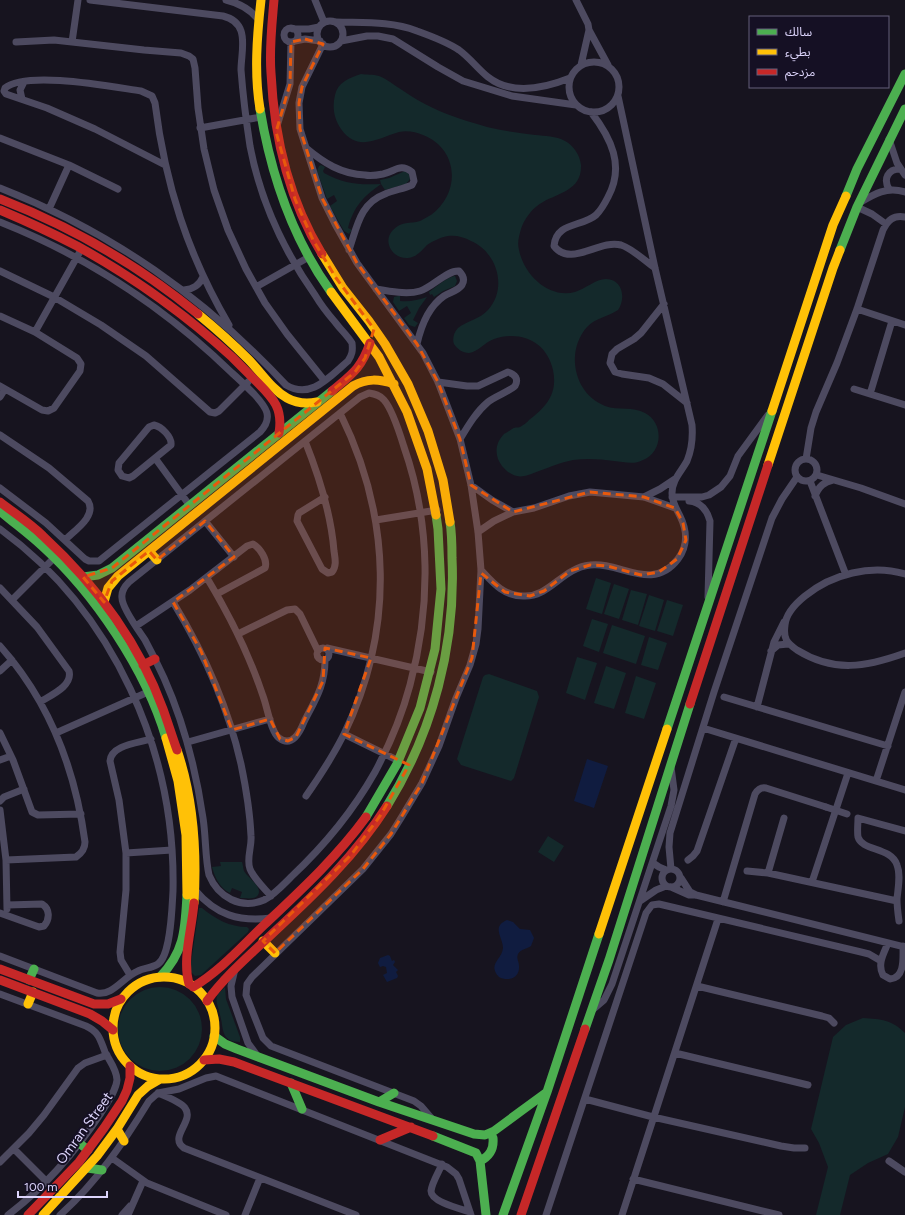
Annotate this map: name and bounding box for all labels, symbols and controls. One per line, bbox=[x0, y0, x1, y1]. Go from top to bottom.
legend bbox=[749, 16, 889, 88]
text: سالك bbox=[785, 25, 812, 39]
text: بطيء bbox=[785, 45, 811, 62]
text: مزدحم bbox=[785, 65, 815, 81]
street label: Omran Street bbox=[53, 1089, 116, 1168]
scale bar bbox=[18, 1173, 107, 1199]
text: 100 m bbox=[24, 1180, 58, 1194]

